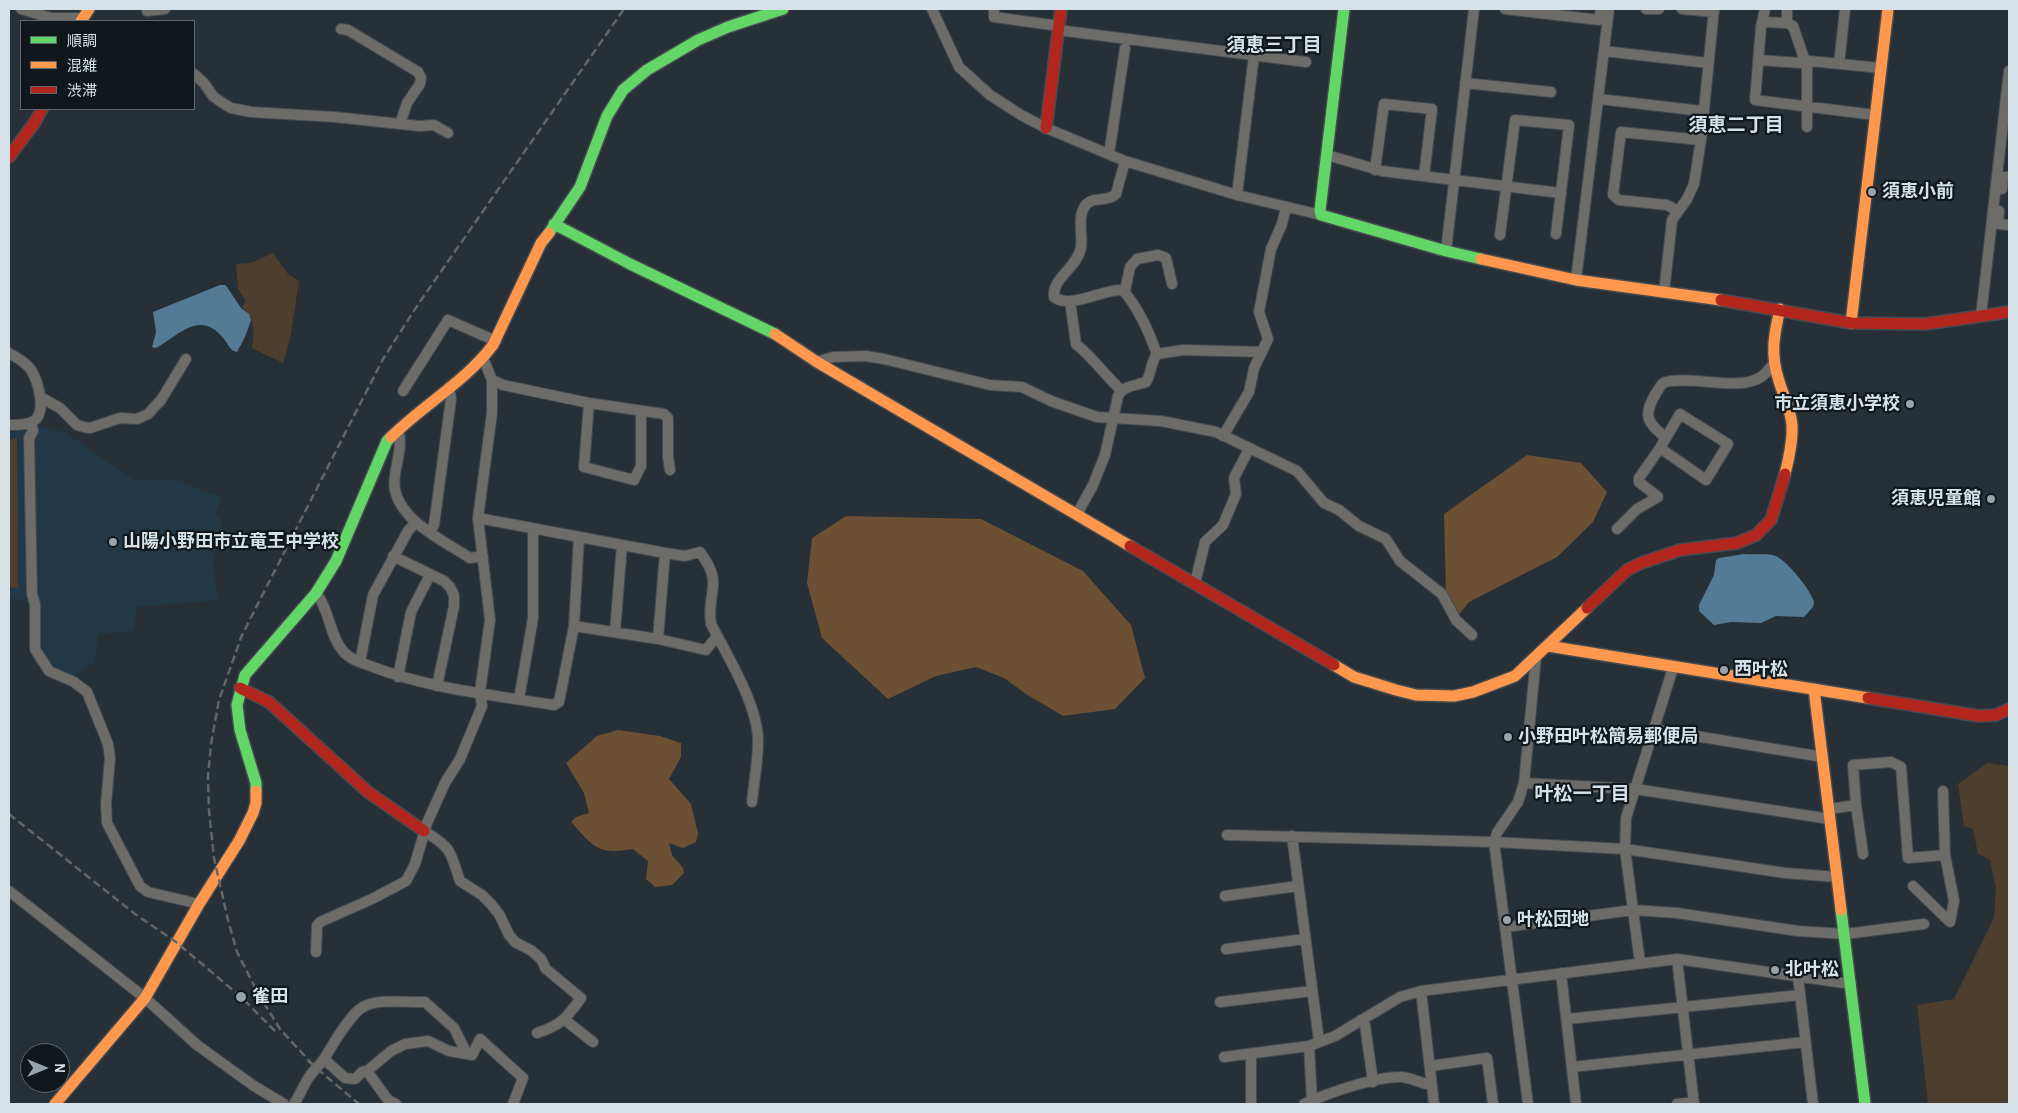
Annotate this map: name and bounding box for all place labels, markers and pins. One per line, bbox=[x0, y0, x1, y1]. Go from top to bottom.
place label: 須恵小前 bbox=[1882, 181, 1954, 203]
marker: 須恵小前 bbox=[1866, 186, 1878, 198]
place label: 市立須恵小学校 bbox=[1774, 393, 1900, 415]
marker: 市立須恵小学校 bbox=[1904, 398, 1916, 410]
place label: 須恵児童館 bbox=[1891, 488, 1981, 510]
marker: 須恵児童館 bbox=[1985, 493, 1997, 505]
place label: 山陽小野田市立竜王中学校 bbox=[123, 531, 339, 553]
marker: 山陽小野田市立竜王中学校 bbox=[107, 536, 119, 548]
place label: 西叶松 bbox=[1734, 659, 1788, 681]
marker: 西叶松 bbox=[1718, 664, 1730, 676]
place label: 小野田叶松簡易郵便局 bbox=[1518, 726, 1698, 748]
marker: 小野田叶松簡易郵便局 bbox=[1502, 731, 1514, 743]
place label: 叶松団地 bbox=[1517, 909, 1589, 931]
marker: 叶松団地 bbox=[1501, 914, 1513, 926]
place label: 北叶松 bbox=[1785, 959, 1839, 981]
marker: 北叶松 bbox=[1769, 964, 1781, 976]
place label: 雀田 bbox=[252, 986, 288, 1008]
marker: 雀田 bbox=[234, 990, 248, 1004]

